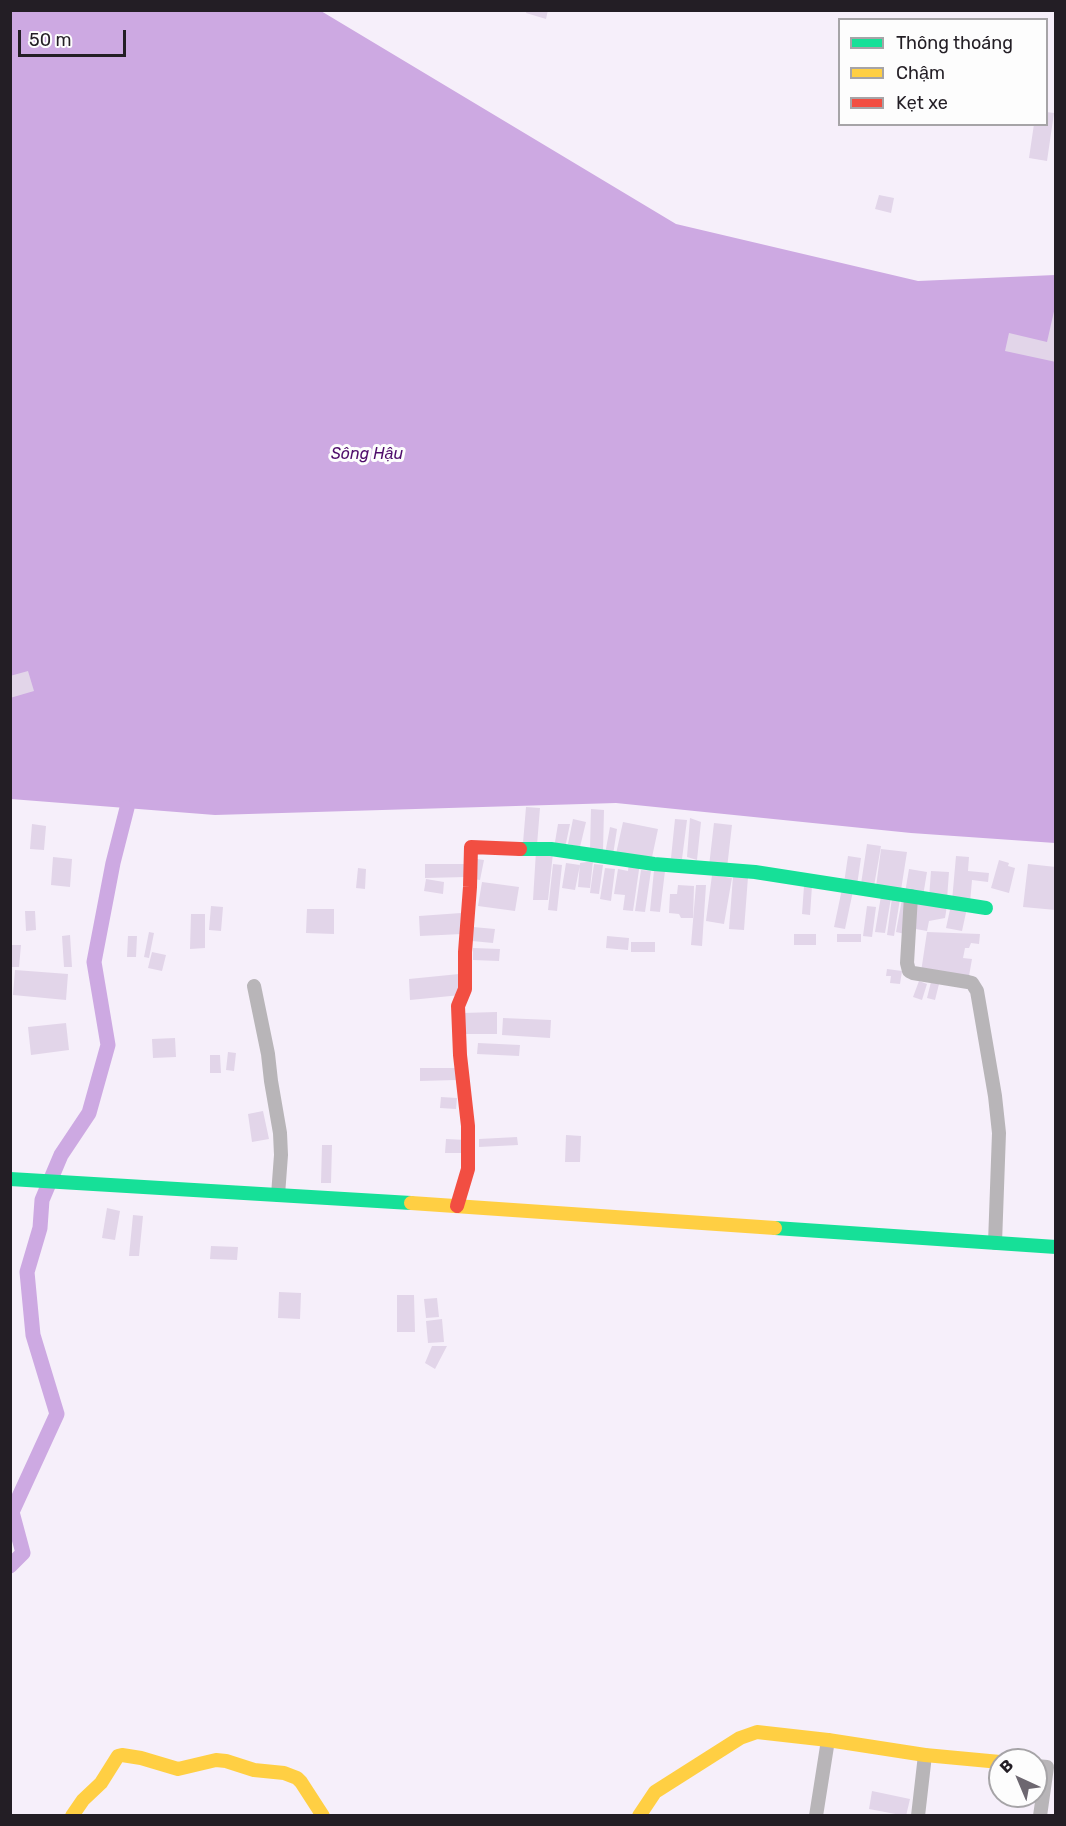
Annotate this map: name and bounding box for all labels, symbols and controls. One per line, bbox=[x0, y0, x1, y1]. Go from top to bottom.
scale bar bbox=[21, 18, 129, 56]
legend bbox=[838, 18, 1048, 126]
text: 50 m bbox=[29, 29, 72, 51]
text: Thông thoáng bbox=[896, 32, 1013, 54]
text: Chậm bbox=[896, 62, 945, 84]
text: Kẹt xe bbox=[896, 92, 948, 114]
water label: Sông Hậu bbox=[331, 444, 403, 464]
north arrow bbox=[988, 1748, 1048, 1808]
text: B bbox=[996, 1755, 1017, 1777]

